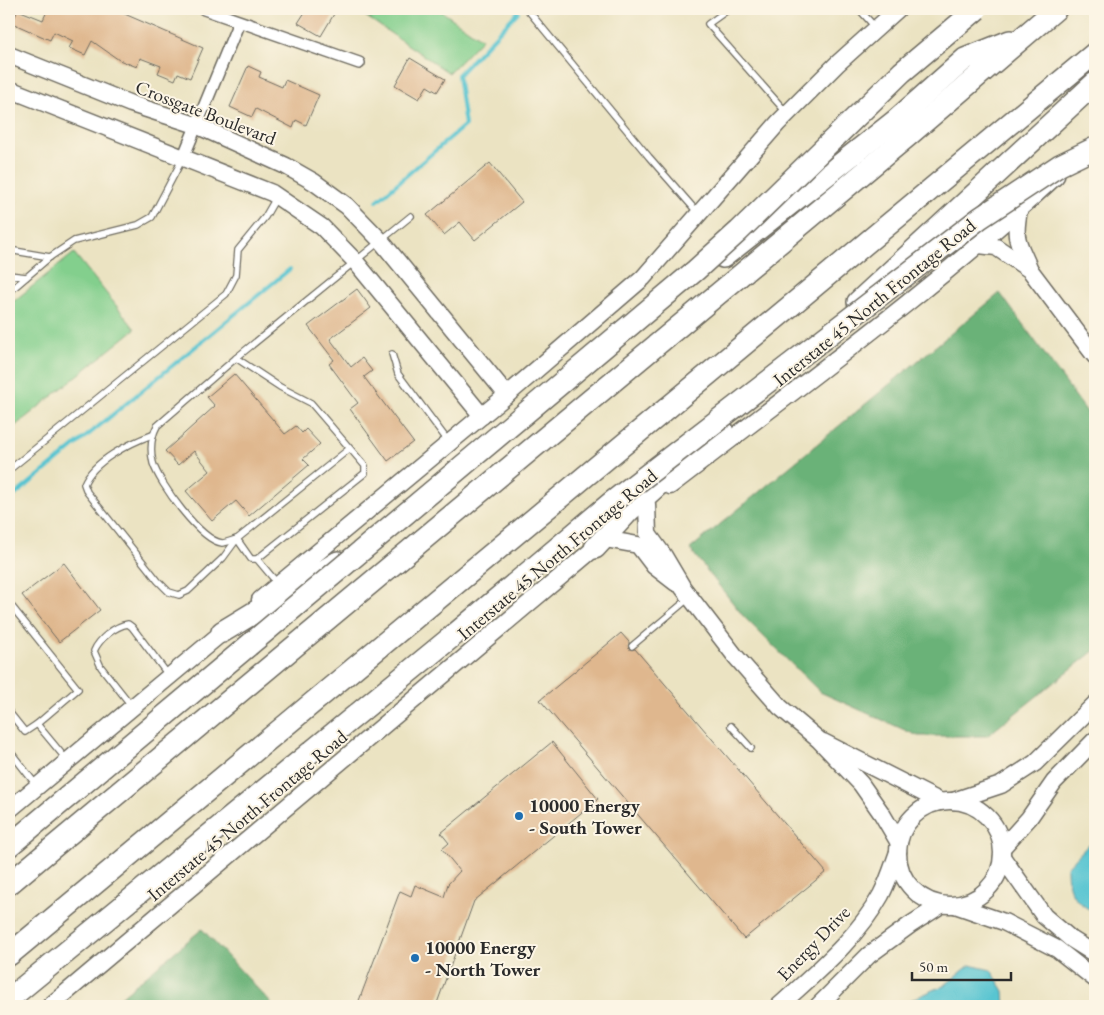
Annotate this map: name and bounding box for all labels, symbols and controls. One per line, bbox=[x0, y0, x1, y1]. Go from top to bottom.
street label: Crossgate Boulevard bbox=[132, 74, 280, 151]
street label: Interstate 45 North Frontage Road bbox=[768, 213, 981, 392]
street label: Interstate 45 North Frontage Road bbox=[452, 463, 663, 646]
street label: Interstate 45 North Frontage Road bbox=[142, 724, 353, 907]
place label: 10000 Energy - South Tower bbox=[529, 793, 642, 840]
marker: 10000 Energy - South Tower bbox=[513, 810, 525, 822]
street label: Energy Drive bbox=[771, 900, 856, 986]
place label: 10000 Energy - North Tower bbox=[425, 935, 541, 982]
scale bar bbox=[912, 950, 1010, 982]
marker: 10000 Energy - North Tower bbox=[409, 952, 421, 964]
text: 50 m bbox=[919, 957, 948, 976]

